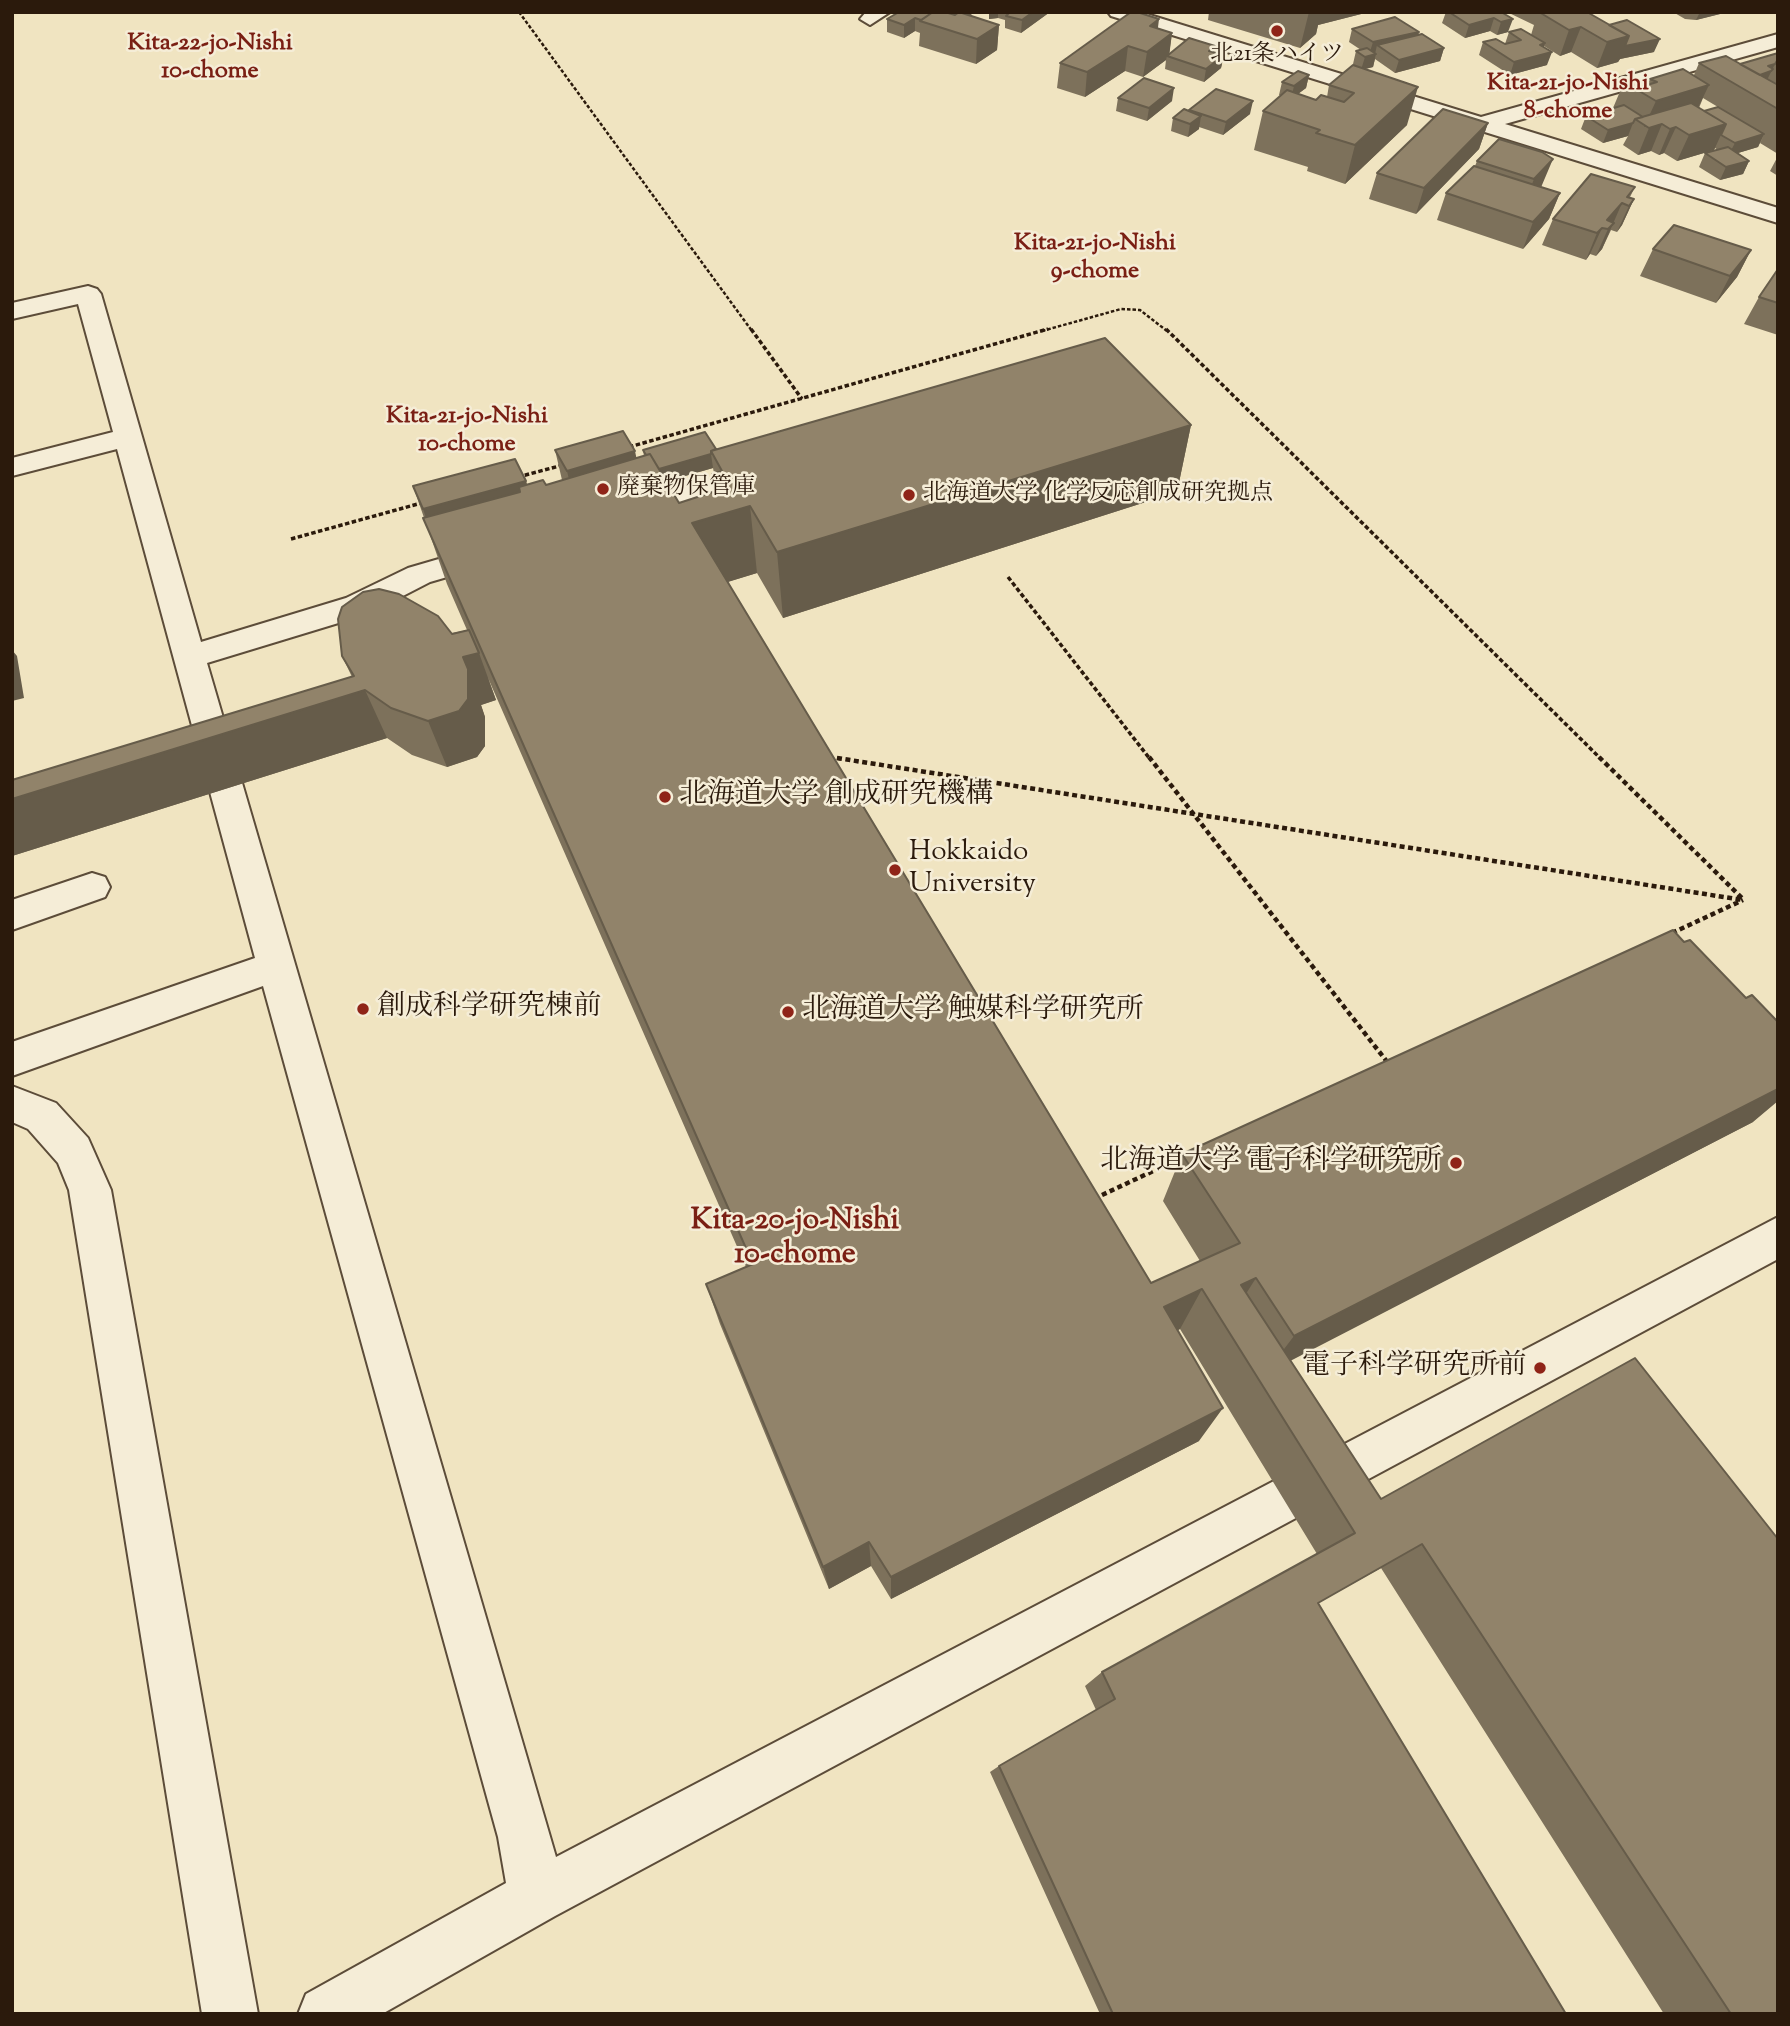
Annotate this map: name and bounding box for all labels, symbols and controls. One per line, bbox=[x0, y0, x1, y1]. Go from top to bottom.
marker: 北21条ハイツ bbox=[1269, 23, 1285, 39]
district label: Kita-22-jo-Nishi 10-chome bbox=[127, 31, 293, 87]
place label: 北21条ハイツ bbox=[1210, 42, 1344, 70]
district label: Kita-21-jo-Nishi 8-chome bbox=[1487, 71, 1649, 127]
district label: Kita-21-jo-Nishi 9-chome bbox=[1014, 231, 1176, 287]
district label: Kita-21-jo-Nishi 10-chome bbox=[386, 404, 548, 460]
place label: 廃棄物保管庫 bbox=[617, 475, 755, 503]
marker: 廃棄物保管庫 bbox=[595, 481, 611, 497]
place label: 北海道大学 化学反応創成研究拠点 bbox=[923, 481, 1273, 509]
marker: 北海道大学 化学反応創成研究拠点 bbox=[901, 487, 917, 503]
place label: 北海道大学 創成研究機構 bbox=[679, 780, 993, 814]
marker: 北海道大学 創成研究機構 bbox=[657, 789, 673, 805]
place label: Hokkaido University bbox=[909, 837, 1036, 903]
marker: Hokkaido University bbox=[887, 862, 903, 878]
place label: 創成科学研究棟前 bbox=[377, 992, 601, 1026]
place label: 北海道大学 触媒科学研究所 bbox=[802, 995, 1144, 1029]
marker: 創成科学研究棟前 bbox=[355, 1001, 371, 1017]
marker: 北海道大学 触媒科学研究所 bbox=[780, 1004, 796, 1020]
place label: 北海道大学 電子科学研究所 bbox=[1100, 1146, 1442, 1180]
marker: 北海道大学 電子科学研究所 bbox=[1448, 1155, 1464, 1171]
district label: Kita-20-jo-Nishi 10-chome bbox=[691, 1205, 899, 1276]
place label: 電子科学研究所前 bbox=[1302, 1351, 1526, 1385]
marker: 電子科学研究所前 bbox=[1532, 1360, 1548, 1376]

